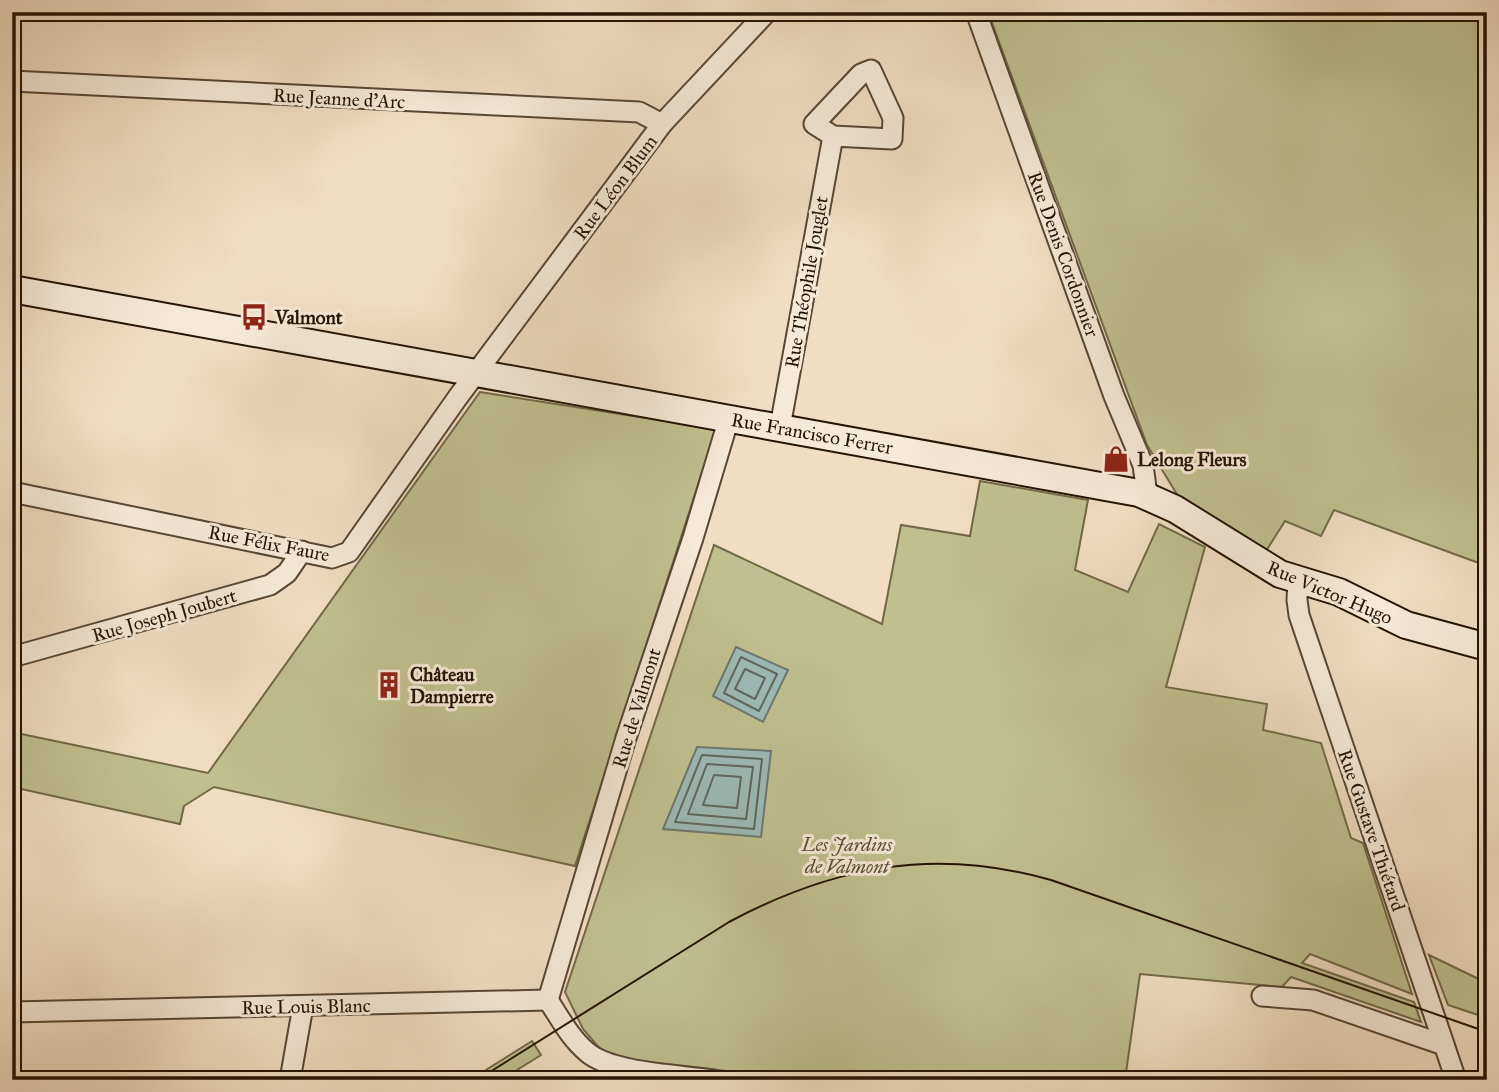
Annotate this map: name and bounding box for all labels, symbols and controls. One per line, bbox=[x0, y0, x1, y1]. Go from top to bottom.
street label: Rue Jeanne d'Arc bbox=[272, 84, 406, 114]
street label: Rue Léon Blum bbox=[569, 130, 662, 244]
street label: Rue Denis Cordonnier bbox=[1023, 168, 1104, 341]
street label: Rue Théophile Jouglet bbox=[780, 194, 834, 370]
bus stop icon: Valmont bbox=[239, 302, 269, 332]
place label: Valmont bbox=[274, 306, 343, 329]
street label: Rue Francisco Ferrer bbox=[729, 408, 895, 459]
shop icon: Lelong Fleurs bbox=[1101, 444, 1131, 474]
place label: Lelong Fleurs bbox=[1137, 448, 1247, 472]
street label: Rue Félix Faure bbox=[206, 520, 332, 567]
street label: Rue Victor Hugo bbox=[1263, 556, 1396, 630]
street label: Rue Joseph Joubert bbox=[89, 584, 240, 648]
street label: Rue de Valmont bbox=[607, 645, 666, 771]
place label: Château Dampierre bbox=[410, 663, 494, 709]
building icon: Château Dampierre bbox=[374, 670, 404, 700]
street label: Rue Gustave Thiétard bbox=[1333, 746, 1410, 915]
park label: Les Jardins de Valmont bbox=[801, 833, 893, 878]
street label: Rue Louis Blanc bbox=[241, 994, 371, 1019]

